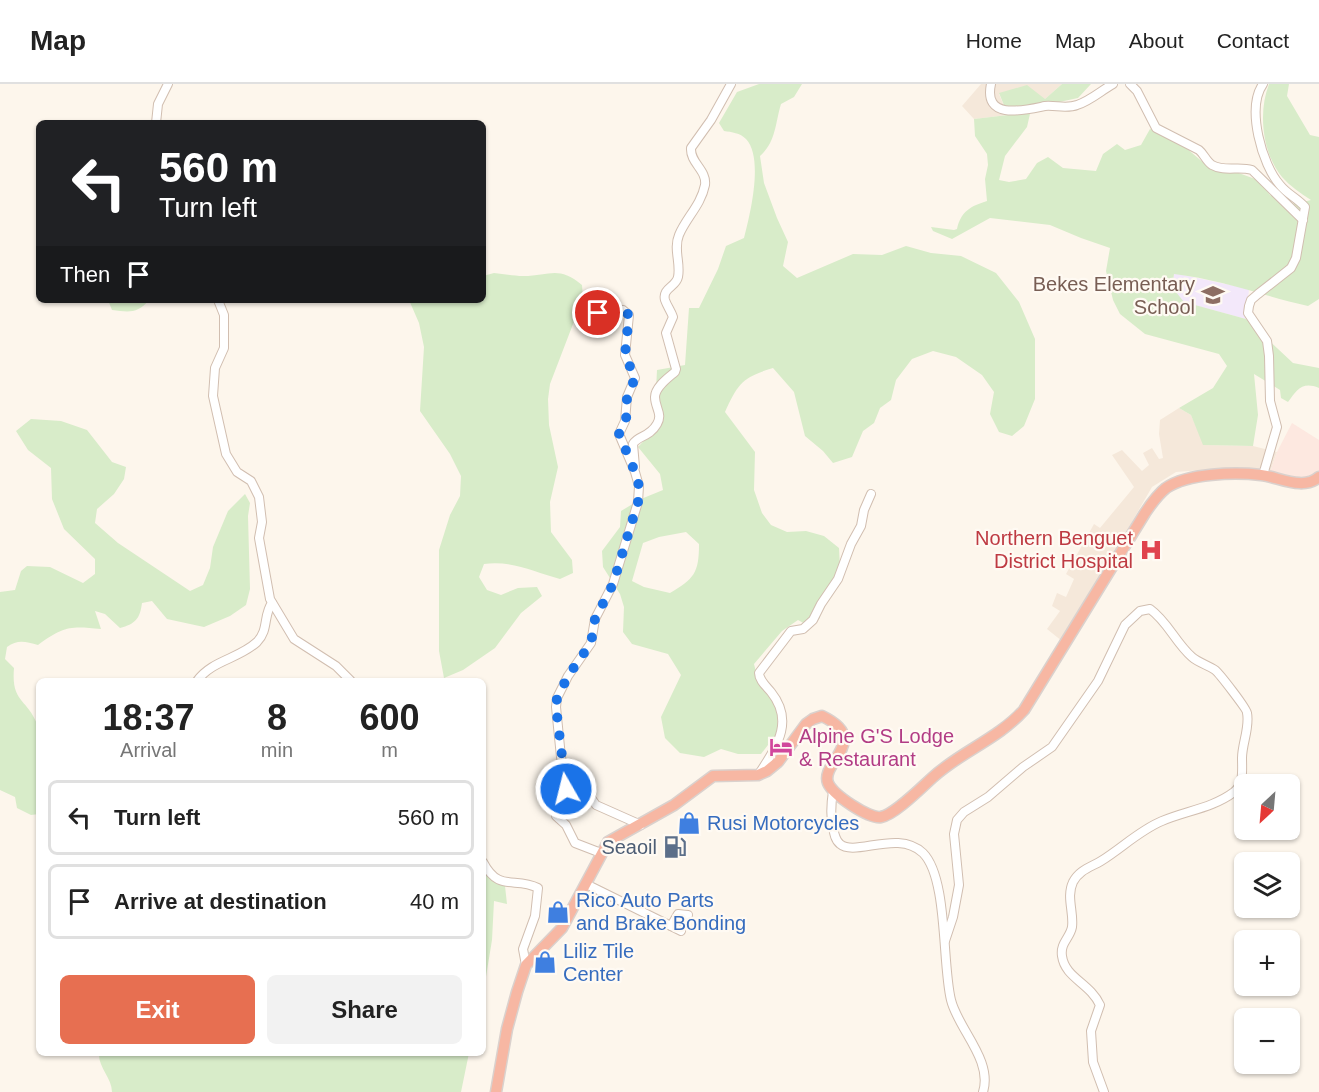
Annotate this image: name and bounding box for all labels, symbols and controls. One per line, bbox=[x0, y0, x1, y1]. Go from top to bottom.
text: Map bbox=[30, 25, 86, 56]
text: Home bbox=[966, 29, 1022, 52]
text: Map bbox=[1055, 29, 1096, 52]
text: About bbox=[1129, 29, 1184, 52]
text: Contact bbox=[1217, 29, 1289, 52]
icon: left bbox=[60, 144, 138, 222]
text: 560 m bbox=[159, 144, 278, 191]
text: Turn left bbox=[159, 193, 257, 223]
icon: arrive bbox=[122, 258, 155, 291]
text: Then bbox=[60, 262, 110, 287]
place label: Bekes Elementary School bbox=[1033, 273, 1195, 318]
school or university icon: Bekes Elementary School bbox=[1200, 282, 1226, 308]
pin bbox=[572, 287, 623, 338]
icon: arrive bbox=[581, 296, 614, 329]
place label: Northern Benguet District Hospital bbox=[975, 527, 1133, 572]
hospital icon: Northern Benguet District Hospital bbox=[1138, 537, 1164, 563]
text: 18:37 bbox=[102, 697, 194, 738]
text: 8 bbox=[267, 697, 287, 738]
text: 600 bbox=[359, 697, 420, 738]
place label: Alpine G'S Lodge & Restaurant bbox=[799, 725, 954, 770]
hotel icon: Alpine G'S Lodge & Restaurant bbox=[768, 734, 794, 760]
text: Arrival bbox=[120, 739, 177, 761]
text: min bbox=[261, 739, 293, 761]
text: m bbox=[381, 739, 398, 761]
position arrow bbox=[534, 757, 598, 821]
north arrow bbox=[1234, 774, 1300, 840]
map controls bbox=[1234, 774, 1300, 1074]
icon: left bbox=[63, 801, 96, 834]
text: Turn left bbox=[114, 805, 200, 830]
text: 560 m bbox=[398, 805, 459, 830]
shop icon: Rusi Motorcycles bbox=[676, 810, 702, 836]
place label: Rusi Motorcycles bbox=[707, 812, 859, 834]
fuel station icon: Seaoil bbox=[662, 834, 688, 860]
place label: Seaoil bbox=[601, 836, 657, 858]
button: layers bbox=[1234, 852, 1300, 918]
icon: arrive bbox=[63, 885, 96, 918]
text: Arrive at destination bbox=[114, 889, 327, 914]
text: 40 m bbox=[410, 889, 459, 914]
place label: Rico Auto Parts and Brake Bonding bbox=[576, 889, 746, 934]
shop icon: Rico Auto Parts and Brake Bonding bbox=[545, 899, 571, 925]
button: + bbox=[1234, 930, 1300, 996]
place label: Liliz Tile Center bbox=[563, 940, 634, 985]
shop icon: Liliz Tile Center bbox=[532, 949, 558, 975]
button: Exit bbox=[60, 975, 255, 1044]
button: Share bbox=[267, 975, 462, 1044]
button: − bbox=[1234, 1008, 1300, 1074]

